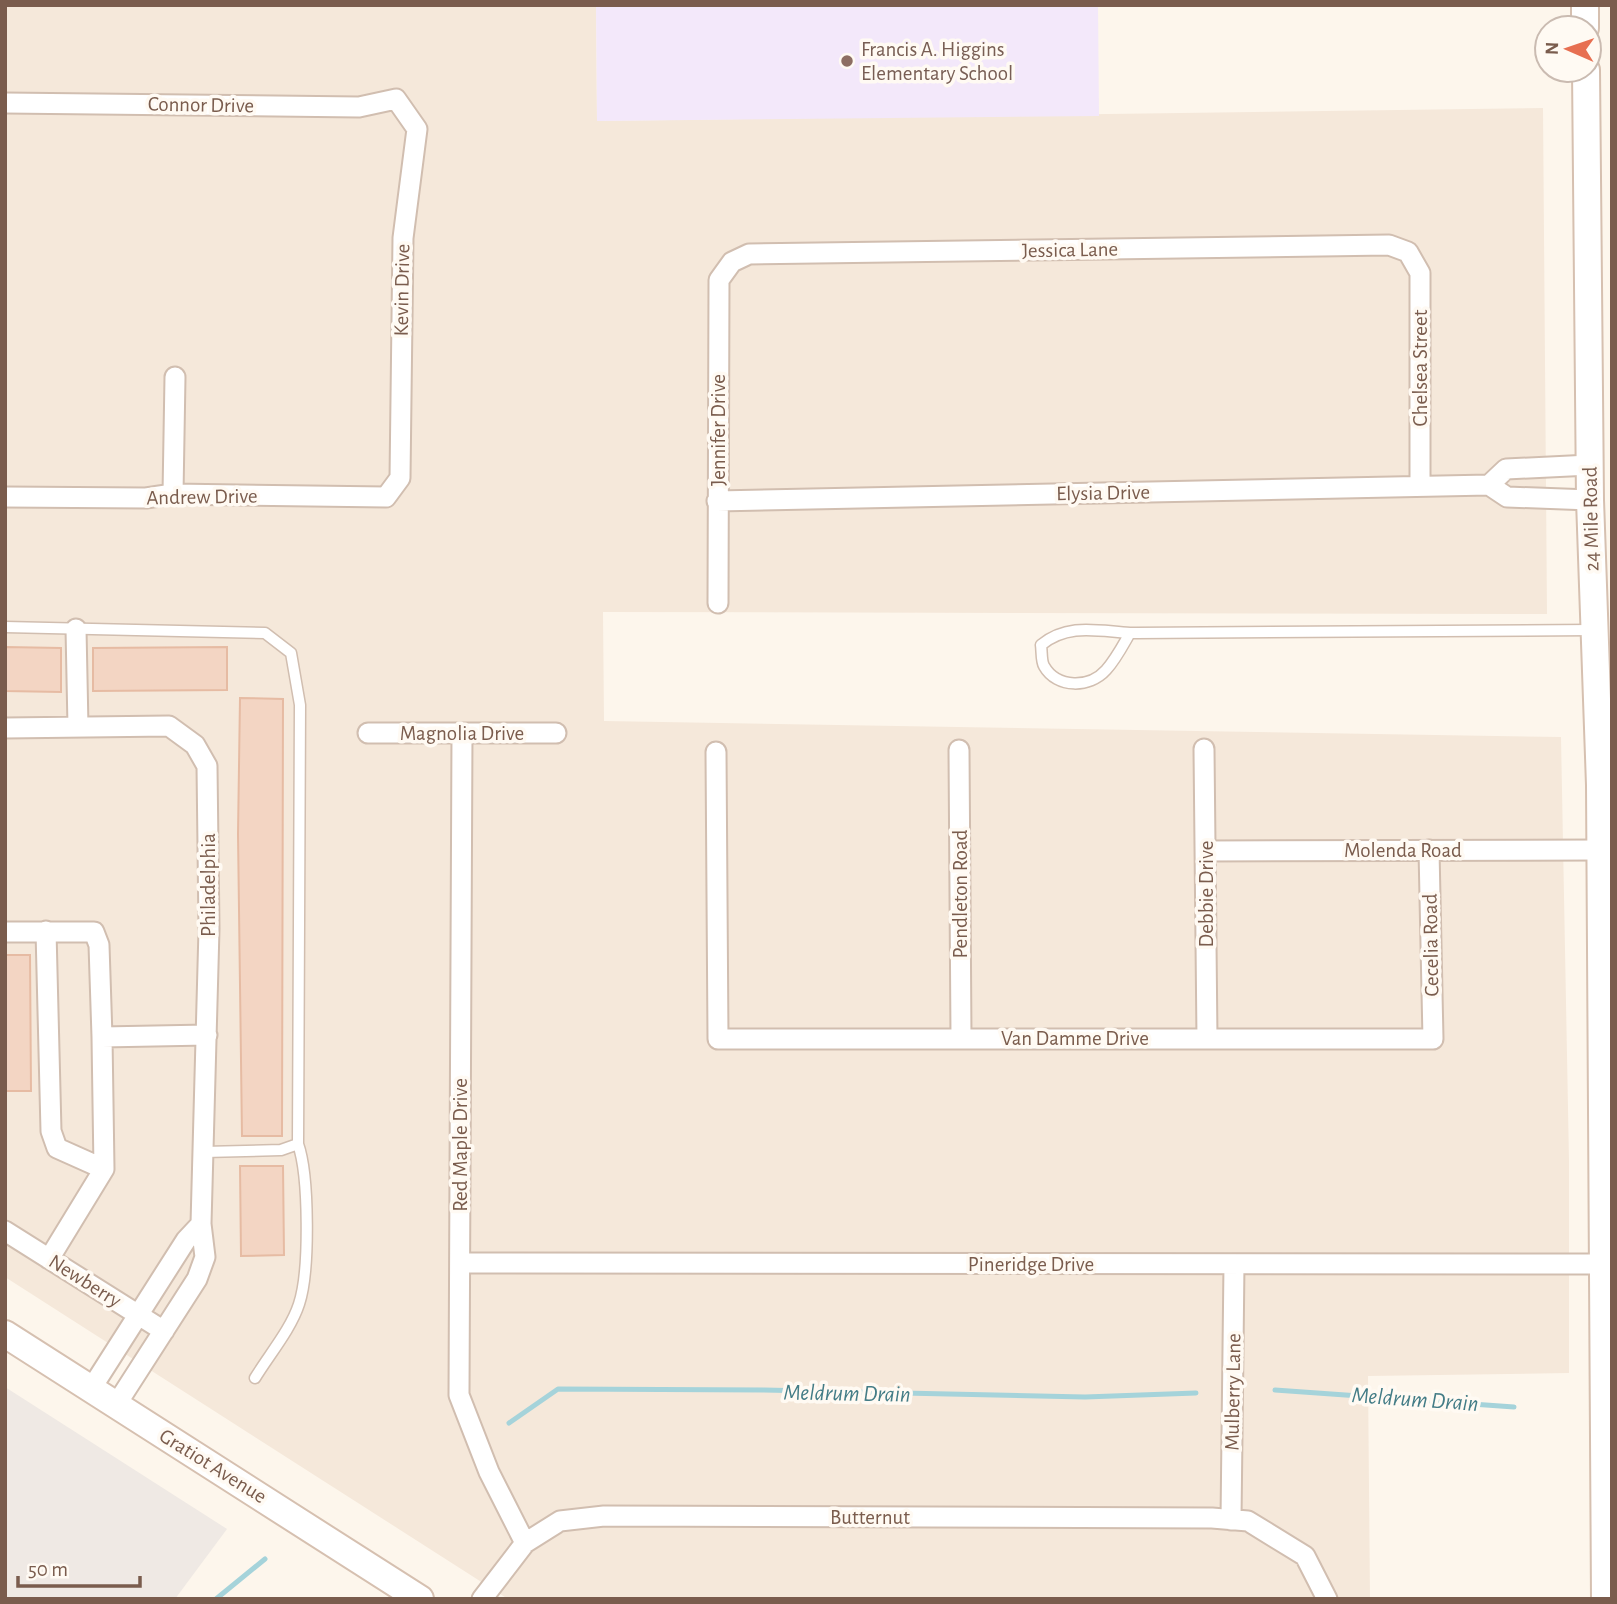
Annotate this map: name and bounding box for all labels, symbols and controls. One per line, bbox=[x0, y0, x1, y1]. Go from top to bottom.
north arrow bbox=[1533, 14, 1603, 84]
place label: Francis A. Higgins Elementary School bbox=[861, 39, 1013, 84]
text: N bbox=[1543, 42, 1562, 55]
marker: Francis A. Higgins Elementary School bbox=[839, 53, 855, 69]
street label: Connor Drive bbox=[148, 94, 254, 116]
street label: Jessica Lane bbox=[1022, 239, 1118, 261]
street label: Kevin Drive bbox=[391, 244, 413, 336]
street label: Chelsea Street bbox=[1410, 309, 1431, 426]
street label: Jennifer Drive bbox=[708, 374, 729, 486]
street label: 24 Mile Road bbox=[1580, 466, 1602, 572]
street label: Elysia Drive bbox=[1056, 482, 1150, 504]
street label: Andrew Drive bbox=[146, 486, 258, 508]
street label: Magnolia Drive bbox=[400, 723, 524, 744]
street label: Pendleton Road bbox=[950, 829, 971, 958]
street label: Philadelphia bbox=[198, 833, 219, 937]
street label: Molenda Road bbox=[1344, 840, 1462, 861]
street label: Debbie Drive bbox=[1196, 841, 1217, 947]
street label: Cecelia Road bbox=[1420, 893, 1442, 997]
street label: Van Damme Drive bbox=[1001, 1028, 1149, 1049]
street label: Red Maple Drive bbox=[450, 1078, 471, 1212]
street label: Newberry bbox=[45, 1251, 125, 1311]
street label: Pineridge Drive bbox=[968, 1254, 1094, 1275]
street label: Mulberry Lane bbox=[1221, 1333, 1245, 1451]
water label: Meldrum Drain bbox=[783, 1381, 911, 1407]
water label: Meldrum Drain bbox=[1351, 1384, 1479, 1416]
street label: Gratiot Avenue bbox=[156, 1425, 270, 1507]
street label: Butternut bbox=[830, 1507, 910, 1528]
scale bar bbox=[18, 1544, 140, 1588]
text: 50 m bbox=[28, 1559, 68, 1580]

